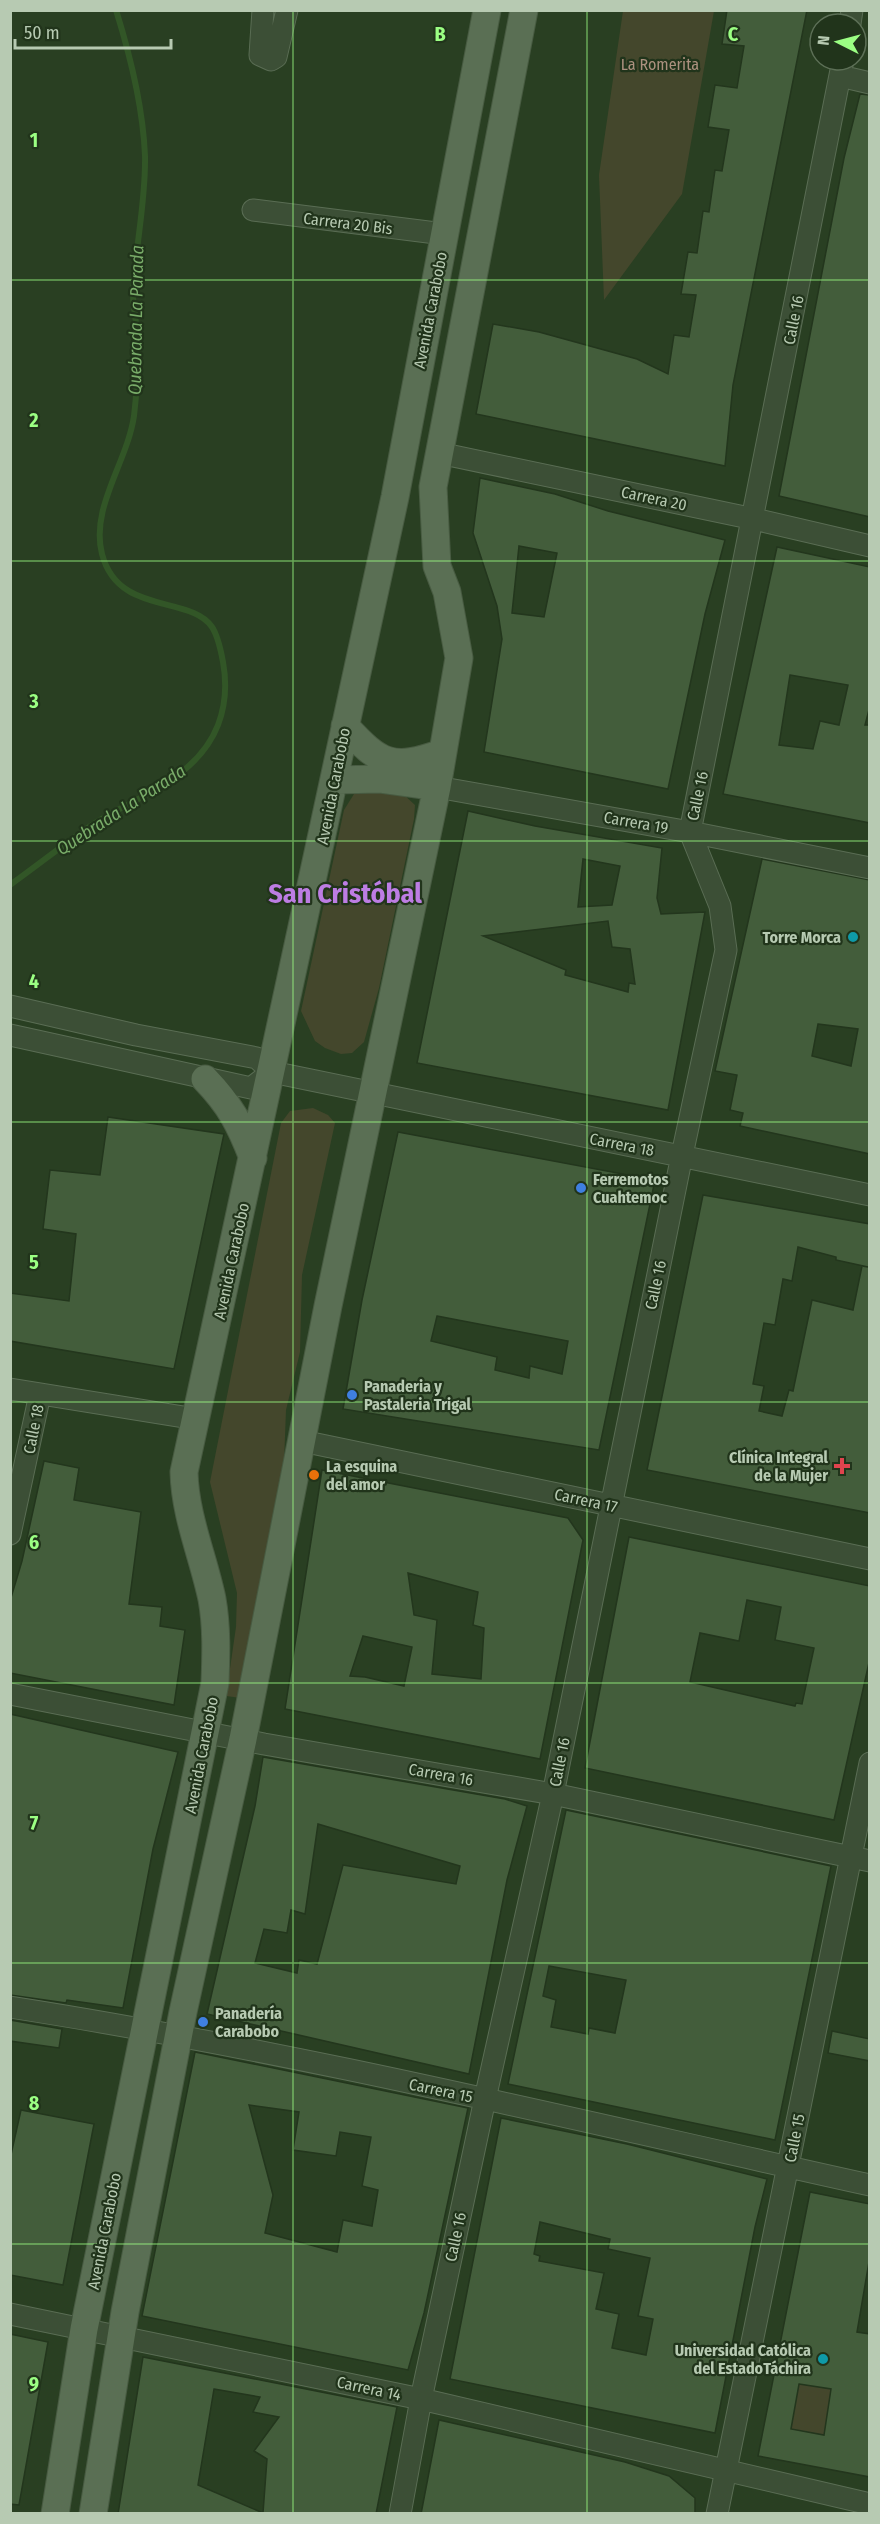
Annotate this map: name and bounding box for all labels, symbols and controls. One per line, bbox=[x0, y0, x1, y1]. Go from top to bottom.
scale bar bbox=[15, 12, 171, 50]
north arrow bbox=[808, 12, 868, 72]
text: 50 m bbox=[24, 22, 60, 44]
text: B bbox=[434, 22, 446, 46]
text: C bbox=[728, 22, 739, 46]
text: N bbox=[814, 35, 834, 46]
park label: La Romerita bbox=[621, 55, 699, 74]
text: 1 bbox=[30, 128, 38, 152]
street label: Carrera 20 Bis bbox=[302, 209, 394, 238]
water label: Quebrada La Parada bbox=[124, 245, 148, 395]
street label: Avenida Carabobo bbox=[410, 250, 451, 370]
street label: Calle 16 bbox=[779, 294, 808, 346]
text: 2 bbox=[28, 408, 39, 432]
street label: Carrera 20 bbox=[619, 482, 688, 515]
text: 3 bbox=[28, 689, 39, 713]
street label: Avenida Carabobo bbox=[313, 726, 354, 846]
water label: Quebrada La Parada bbox=[52, 760, 190, 860]
street label: Calle 16 bbox=[683, 770, 712, 822]
street label: Carrera 19 bbox=[602, 807, 670, 838]
district label: San Cristóbal bbox=[268, 877, 422, 910]
place label: Torre Morca bbox=[763, 928, 841, 947]
marker: Torre Morca bbox=[846, 930, 860, 944]
text: 4 bbox=[29, 969, 39, 993]
street label: Carrera 18 bbox=[588, 1129, 656, 1160]
place label: Ferremotos Cuahtemoc bbox=[593, 1170, 669, 1207]
marker: Ferremotos Cuahtemoc bbox=[574, 1181, 588, 1195]
street label: Avenida Carabobo bbox=[210, 1201, 253, 1321]
text: 5 bbox=[29, 1250, 39, 1274]
street label: Calle 16 bbox=[641, 1259, 670, 1311]
place label: Panaderia y Pastaleria Trigal bbox=[364, 1377, 472, 1414]
marker: Panaderia y Pastaleria Trigal bbox=[345, 1388, 359, 1402]
street label: Calle 18 bbox=[19, 1403, 48, 1455]
place label: Clínica Integral de la Mujer bbox=[729, 1448, 829, 1485]
place label: La esquina del amor bbox=[326, 1457, 397, 1494]
marker: Clínica Integral de la Mujer bbox=[833, 1457, 851, 1475]
marker: La esquina del amor bbox=[307, 1468, 321, 1482]
street label: Carrera 17 bbox=[553, 1485, 620, 1517]
text: 6 bbox=[29, 1530, 39, 1554]
street label: Avenida Carabobo bbox=[181, 1695, 222, 1815]
street label: Calle 16 bbox=[545, 1736, 574, 1788]
street label: Carrera 16 bbox=[407, 1759, 475, 1790]
text: 7 bbox=[30, 1811, 39, 1835]
place label: Panadería Carabobo bbox=[215, 2004, 282, 2041]
marker: Panadería Carabobo bbox=[196, 2015, 210, 2029]
street label: Carrera 15 bbox=[407, 2074, 475, 2107]
text: 8 bbox=[29, 2091, 40, 2115]
street label: Calle 15 bbox=[780, 2112, 809, 2164]
street label: Avenida Carabobo bbox=[84, 2171, 125, 2291]
street label: Calle 16 bbox=[441, 2211, 470, 2263]
place label: Universidad Católica del EstadoTáchira bbox=[675, 2341, 811, 2378]
marker: Universidad Católica del EstadoTáchira bbox=[816, 2352, 830, 2366]
text: 9 bbox=[29, 2372, 39, 2396]
street label: Carrera 14 bbox=[335, 2372, 403, 2405]

